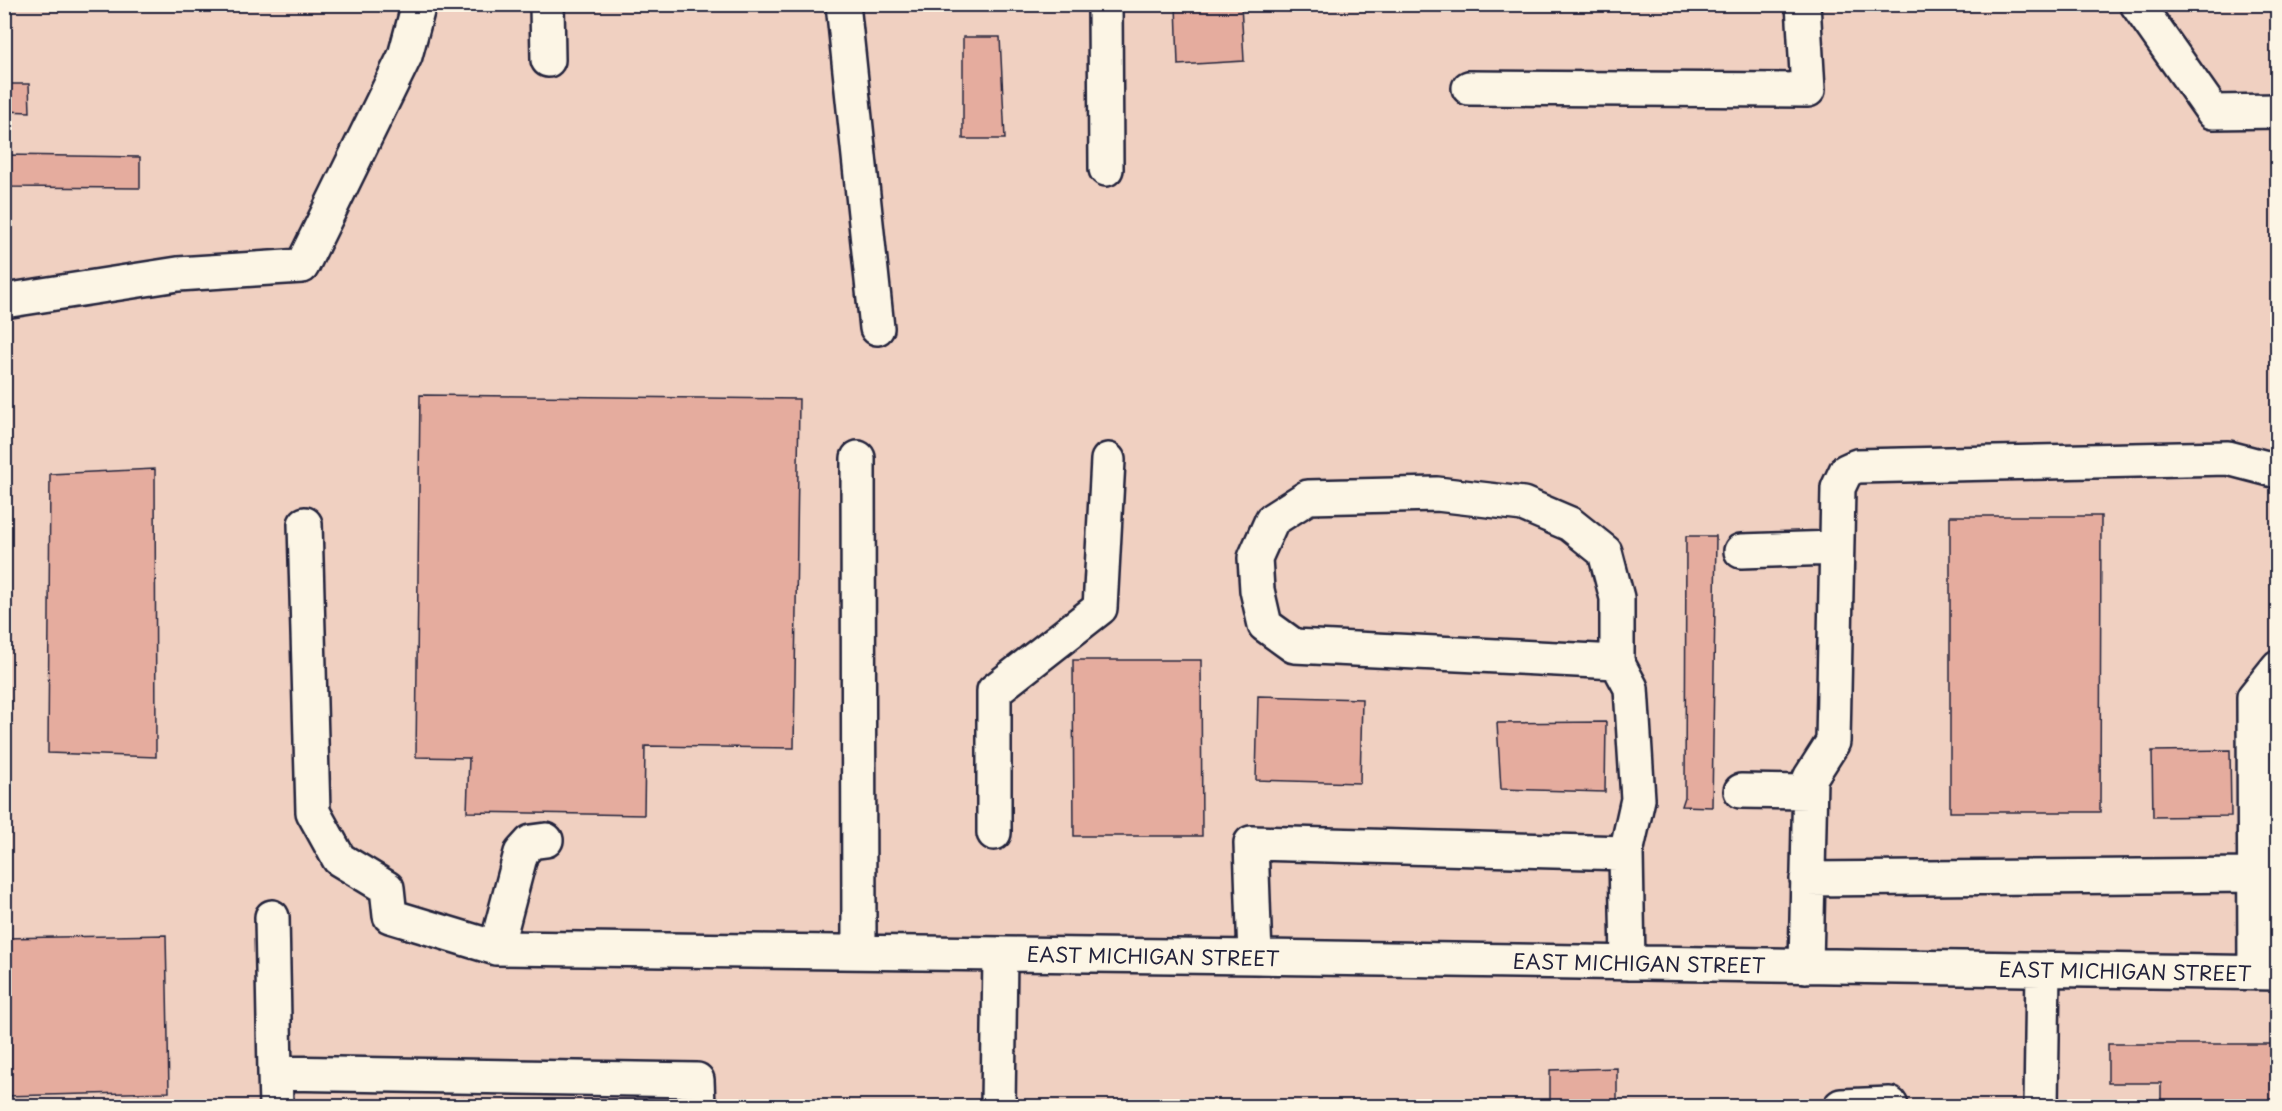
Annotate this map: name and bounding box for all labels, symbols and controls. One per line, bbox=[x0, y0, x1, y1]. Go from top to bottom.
street label: EAST MICHIGAN STREET bbox=[1026, 939, 1280, 973]
street label: EAST MICHIGAN STREET bbox=[1512, 946, 1766, 980]
street label: EAST MICHIGAN STREET bbox=[1998, 954, 2252, 988]

